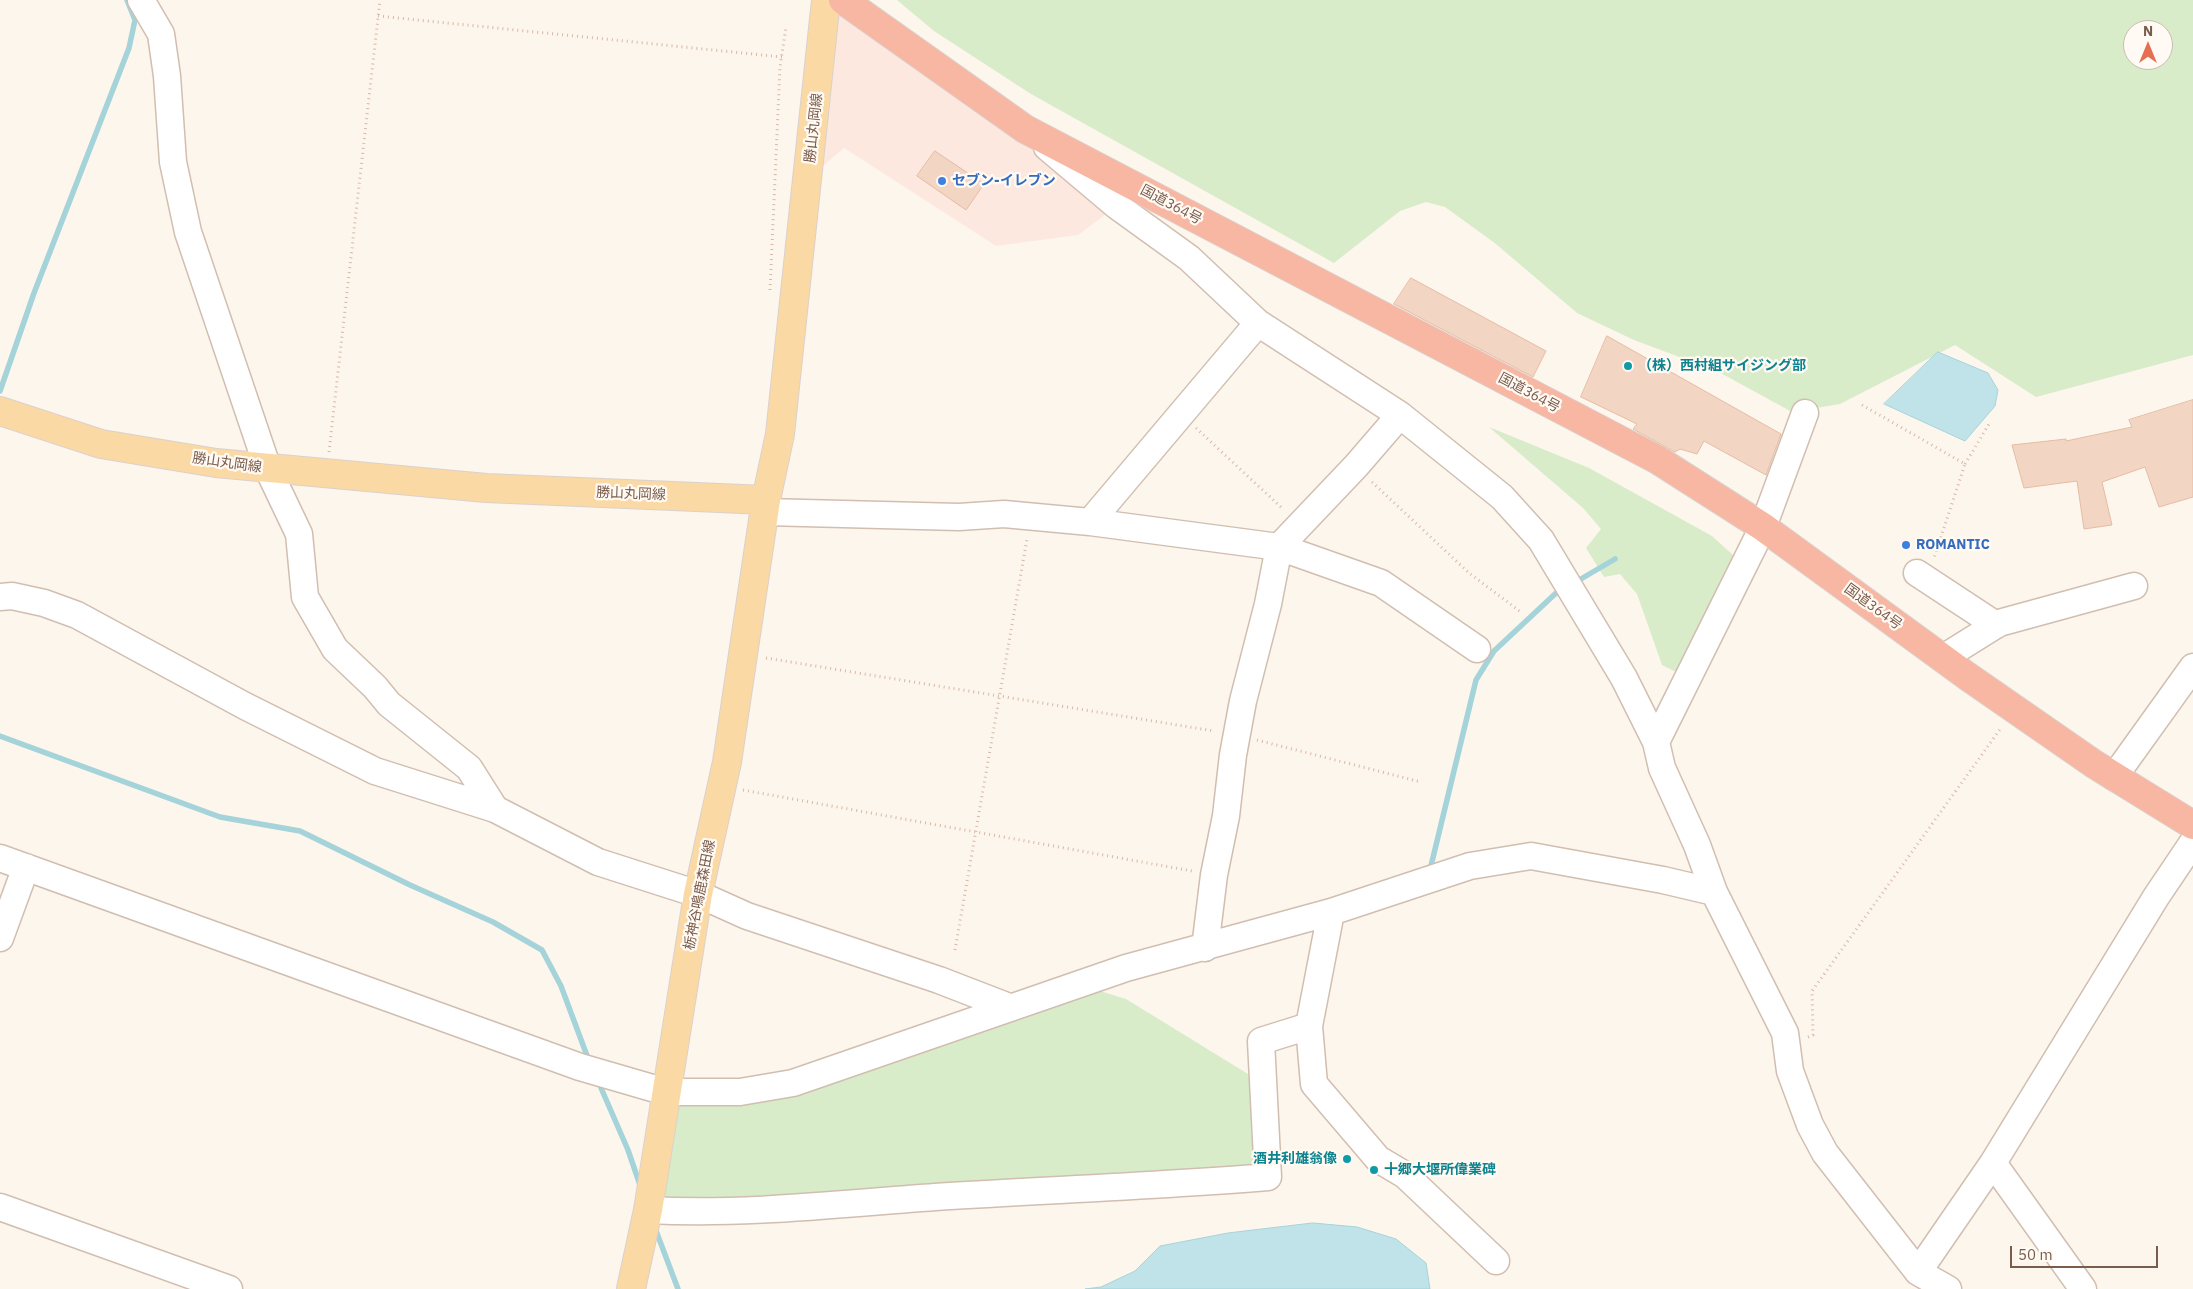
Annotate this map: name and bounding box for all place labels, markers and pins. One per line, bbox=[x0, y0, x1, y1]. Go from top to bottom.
place label: セブン-イレブン bbox=[952, 173, 1056, 189]
marker: セブン-イレブン bbox=[936, 175, 948, 187]
place label: （株）西村組サイジング部 bbox=[1638, 358, 1806, 374]
marker: （株）西村組サイジング部 bbox=[1622, 360, 1634, 372]
place label: ROMANTIC bbox=[1916, 537, 1990, 553]
marker: ROMANTIC bbox=[1900, 539, 1912, 551]
place label: 酒井利雄翁像 bbox=[1253, 1151, 1337, 1167]
marker: 酒井利雄翁像 bbox=[1341, 1153, 1353, 1165]
place label: 十郷大堰所偉業碑 bbox=[1384, 1162, 1496, 1178]
marker: 十郷大堰所偉業碑 bbox=[1368, 1164, 1380, 1176]

